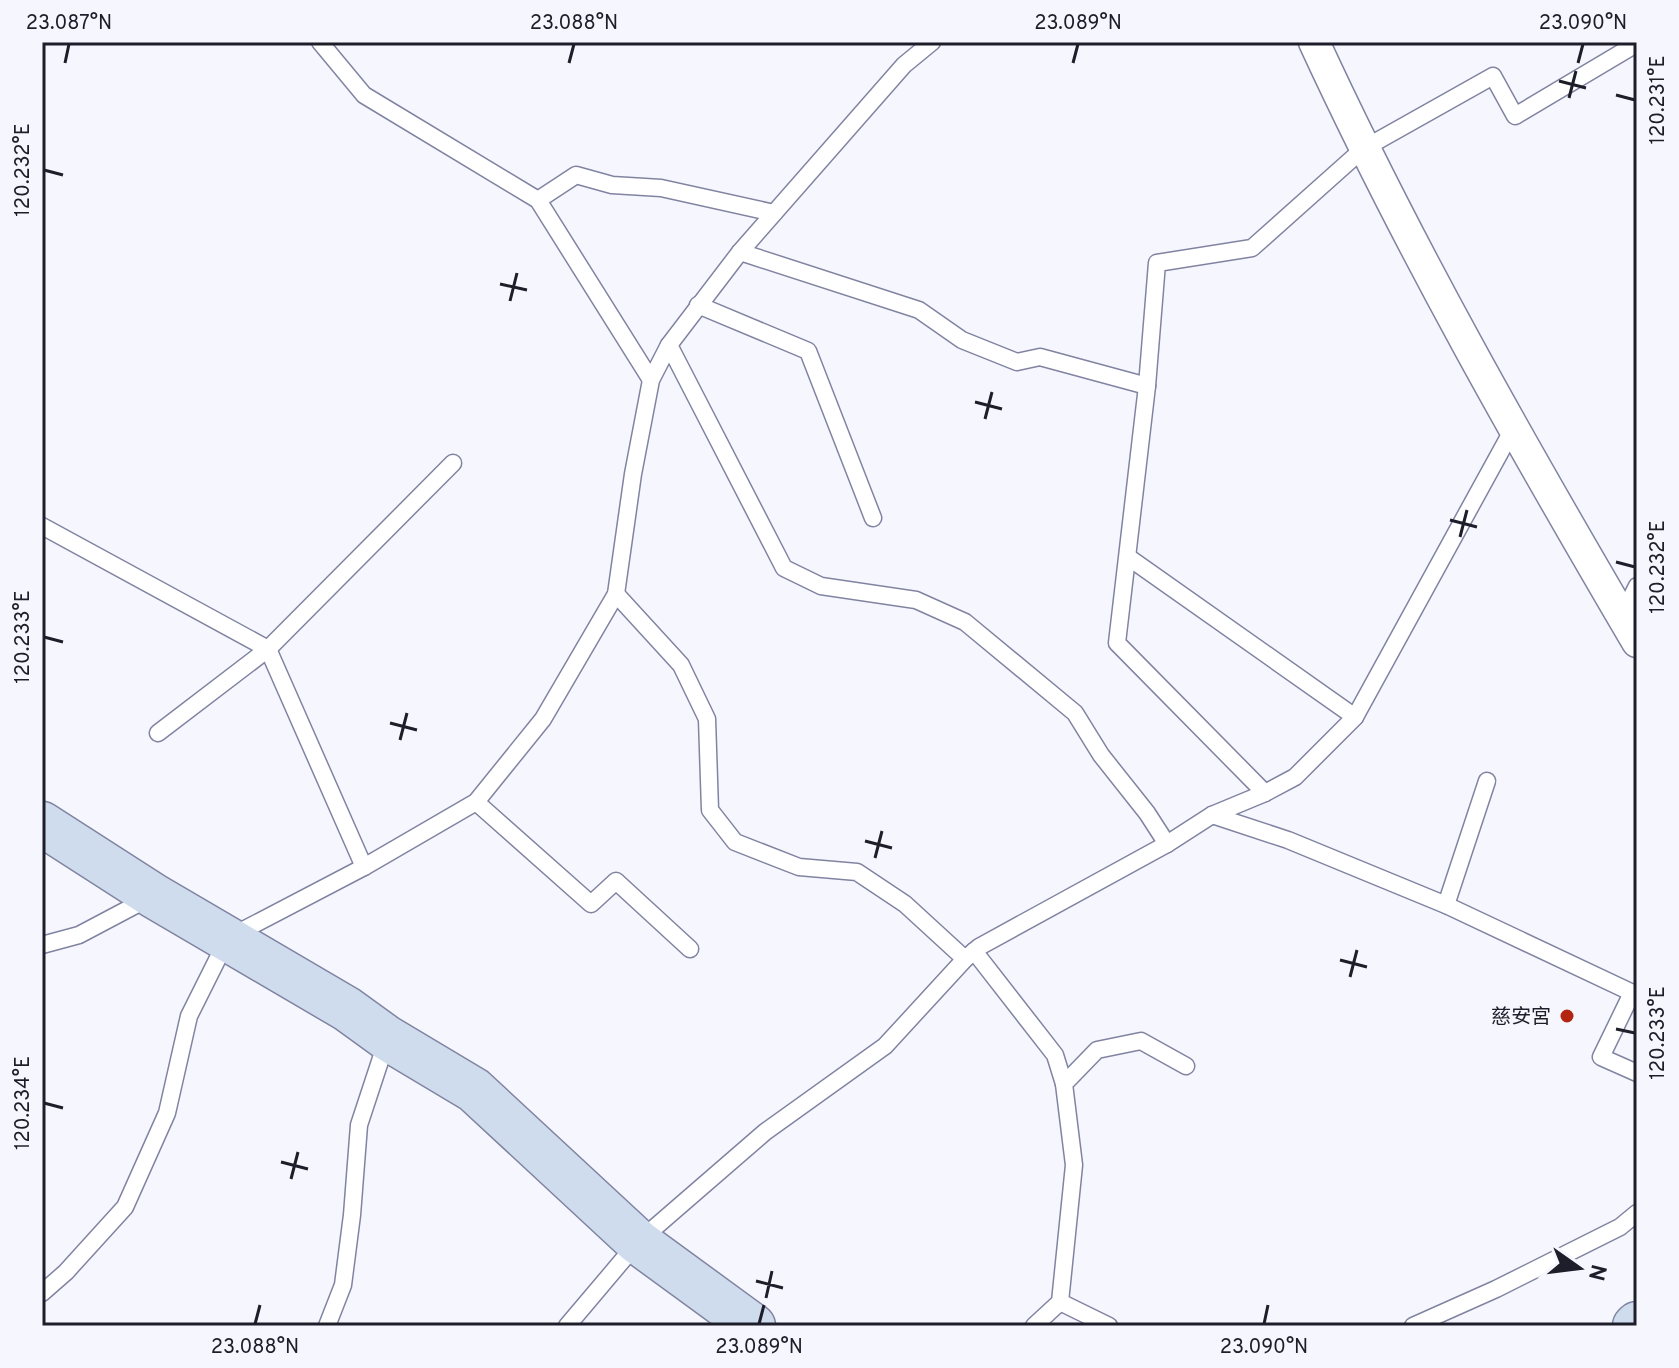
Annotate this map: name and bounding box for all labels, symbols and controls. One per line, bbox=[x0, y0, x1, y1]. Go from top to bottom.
text: 23.087°N bbox=[26, 11, 112, 37]
text: 23.088°N bbox=[530, 11, 618, 37]
text: 23.089°N bbox=[1034, 11, 1122, 37]
text: 23.090°N bbox=[1539, 11, 1627, 37]
text: 120.231°E bbox=[1646, 56, 1672, 144]
text: 120.232°E bbox=[11, 123, 37, 217]
text: 120.232°E bbox=[1646, 520, 1672, 614]
text: 120.233°E bbox=[11, 590, 37, 684]
text: 120.233°E bbox=[1646, 986, 1672, 1080]
place label: 慈安宮 bbox=[1491, 1005, 1551, 1031]
marker: 慈安宮 bbox=[1558, 1007, 1576, 1025]
text: 120.234°E bbox=[11, 1056, 37, 1150]
north arrow bbox=[1539, 1228, 1619, 1308]
text: N bbox=[1581, 1261, 1611, 1283]
text: 23.088°N bbox=[211, 1335, 299, 1361]
text: 23.089°N bbox=[715, 1335, 803, 1361]
text: 23.090°N bbox=[1220, 1335, 1308, 1361]

